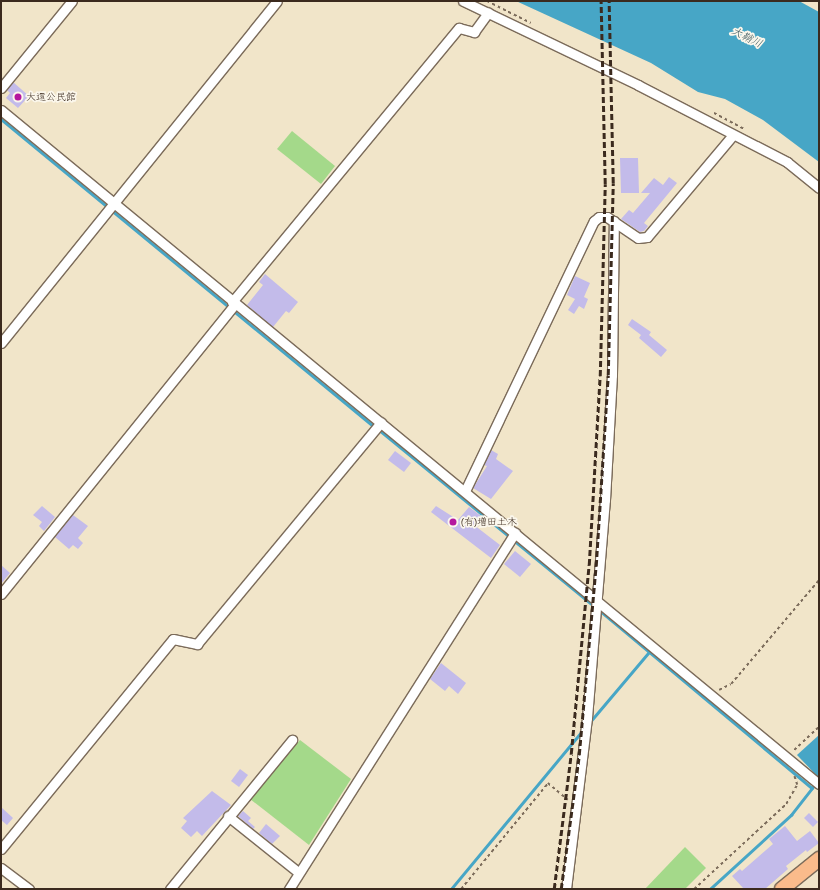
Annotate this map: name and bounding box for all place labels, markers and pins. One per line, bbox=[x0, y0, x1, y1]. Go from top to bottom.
place label: 大還公民館 bbox=[26, 91, 76, 103]
marker: 大還公民館 bbox=[13, 92, 23, 102]
place label: (有)増田土木 bbox=[461, 516, 517, 528]
marker: (有)増田土木 bbox=[448, 517, 458, 527]

